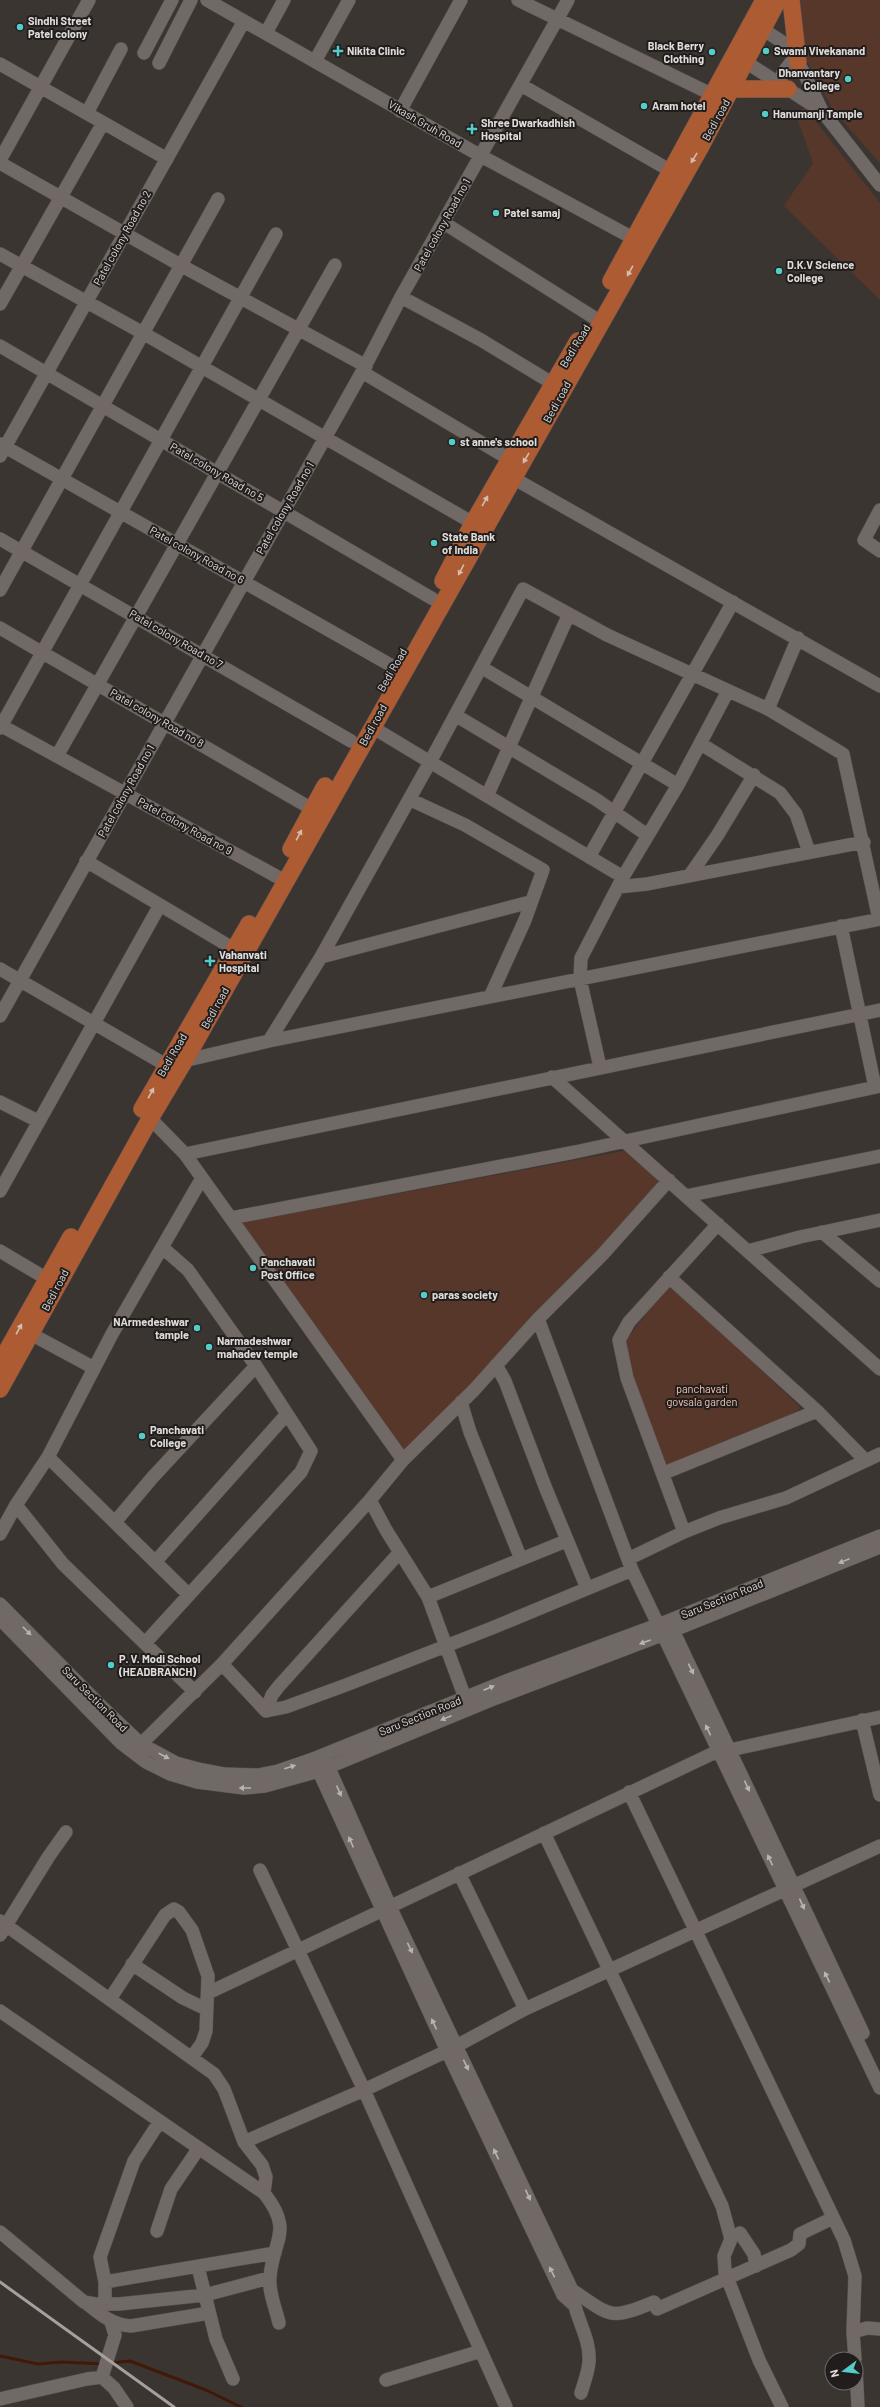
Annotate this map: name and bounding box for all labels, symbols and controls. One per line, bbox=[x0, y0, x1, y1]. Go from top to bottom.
place label: Sindhi Street Patel colony bbox=[28, 14, 91, 40]
marker: Sindhi Street Patel colony bbox=[15, 22, 25, 32]
place label: Black Berry Clothing bbox=[648, 39, 704, 65]
place label: Nikita Clinic bbox=[347, 44, 405, 57]
place label: Swami Vivekanand bbox=[774, 44, 865, 57]
marker: Nikita Clinic bbox=[332, 45, 344, 57]
marker: Swami Vivekanand bbox=[761, 46, 771, 56]
marker: Black Berry Clothing bbox=[707, 47, 717, 57]
place label: Dhanvantary College bbox=[778, 66, 840, 92]
marker: Dhanvantary College bbox=[843, 74, 853, 84]
street label: Vikash Gruh Road bbox=[386, 97, 464, 150]
street label: Bedi road bbox=[699, 97, 732, 143]
place label: Aram hotel bbox=[652, 99, 706, 112]
marker: Aram hotel bbox=[639, 101, 649, 111]
place label: Hanumanji Tample bbox=[773, 107, 863, 120]
marker: Hanumanji Tample bbox=[760, 109, 770, 119]
place label: Shree Dwarkadhish Hospital bbox=[481, 116, 575, 142]
marker: Shree Dwarkadhish Hospital bbox=[466, 123, 478, 135]
one-way arrow bbox=[690, 153, 698, 163]
street label: Patel colony Road no 1 bbox=[411, 176, 473, 273]
street label: Patel colony Road no 2 bbox=[90, 188, 153, 287]
place label: Patel samaj bbox=[504, 206, 560, 219]
marker: Patel samaj bbox=[491, 208, 501, 218]
place label: D.K.V Science College bbox=[787, 258, 854, 284]
one-way arrow bbox=[627, 265, 634, 277]
marker: D.K.V Science College bbox=[774, 266, 784, 276]
street label: Bedi Road bbox=[557, 322, 593, 370]
street label: Bedi road bbox=[540, 379, 573, 425]
place label: st anne's school bbox=[460, 435, 537, 448]
marker: st anne's school bbox=[447, 437, 457, 447]
street label: Patel colony Road no 5 bbox=[168, 439, 267, 504]
one-way arrow bbox=[522, 452, 529, 464]
street label: Patel colony Road no 1 bbox=[253, 459, 316, 556]
one-way arrow bbox=[482, 495, 489, 507]
street label: Patel colony Road no 6 bbox=[148, 523, 247, 586]
place label: State Bank of India bbox=[442, 530, 495, 556]
marker: State Bank of India bbox=[429, 538, 439, 548]
one-way arrow bbox=[458, 565, 465, 576]
street label: Patel colony Road no 7 bbox=[127, 607, 225, 671]
street label: Bedi Road bbox=[374, 646, 409, 694]
street label: Patel colony Road no 8 bbox=[108, 685, 207, 750]
street label: Bedi road bbox=[356, 702, 389, 748]
street label: Patel colony Road no 1 bbox=[95, 742, 157, 839]
street label: Patel colony Road no 9 bbox=[136, 794, 235, 857]
one-way arrow bbox=[295, 829, 302, 840]
place label: Vahanvati Hospital bbox=[219, 948, 267, 974]
marker: Vahanvati Hospital bbox=[204, 955, 216, 967]
street label: Bedi road bbox=[198, 985, 231, 1031]
street label: Bedi Road bbox=[154, 1031, 189, 1079]
one-way arrow bbox=[148, 1088, 154, 1099]
place label: Panchavati Post Office bbox=[261, 1255, 315, 1281]
marker: Panchavati Post Office bbox=[248, 1263, 258, 1273]
street label: Bedi road bbox=[38, 1267, 71, 1313]
place label: paras society bbox=[432, 1288, 498, 1301]
marker: paras society bbox=[419, 1290, 429, 1300]
place label: NArmedeshwar tample bbox=[113, 1315, 190, 1341]
one-way arrow bbox=[16, 1323, 22, 1335]
marker: NArmedeshwar tample bbox=[192, 1323, 202, 1333]
place label: Narmadeshwar mahadev temple bbox=[217, 1334, 298, 1360]
marker: Narmadeshwar mahadev temple bbox=[204, 1342, 214, 1352]
park label: panchavati govsala garden bbox=[666, 1382, 738, 1408]
place label: Panchavati College bbox=[150, 1423, 204, 1449]
marker: Panchavati College bbox=[137, 1431, 147, 1441]
one-way arrow bbox=[837, 1559, 849, 1565]
street label: Saru Section Road bbox=[679, 1576, 765, 1621]
one-way arrow bbox=[22, 1627, 32, 1636]
one-way arrow bbox=[639, 1639, 651, 1645]
place label: P. V. Modi School (HEADBRANCH) bbox=[118, 1652, 201, 1678]
marker: P. V. Modi School (HEADBRANCH) bbox=[106, 1660, 116, 1670]
street label: Saru Section Road bbox=[60, 1663, 131, 1734]
one-way arrow bbox=[688, 1663, 694, 1674]
one-way arrow bbox=[483, 1685, 494, 1691]
street label: Saru Section Road bbox=[377, 1693, 463, 1738]
one-way arrow bbox=[439, 1716, 451, 1722]
one-way arrow bbox=[705, 1725, 711, 1736]
one-way arrow bbox=[158, 1753, 170, 1760]
one-way arrow bbox=[284, 1764, 296, 1770]
one-way arrow bbox=[744, 1780, 750, 1792]
one-way arrow bbox=[238, 1785, 251, 1791]
one-way arrow bbox=[336, 1786, 342, 1798]
one-way arrow bbox=[348, 1837, 354, 1848]
one-way arrow bbox=[767, 1855, 773, 1866]
one-way arrow bbox=[800, 1898, 806, 1910]
one-way arrow bbox=[407, 1942, 413, 1953]
one-way arrow bbox=[823, 1972, 830, 1983]
one-way arrow bbox=[431, 2018, 437, 2030]
one-way arrow bbox=[463, 2059, 469, 2071]
one-way arrow bbox=[492, 2148, 498, 2160]
one-way arrow bbox=[525, 2189, 531, 2200]
one-way arrow bbox=[549, 2266, 555, 2277]
north arrow bbox=[824, 2351, 864, 2391]
text: N bbox=[827, 2368, 841, 2379]

